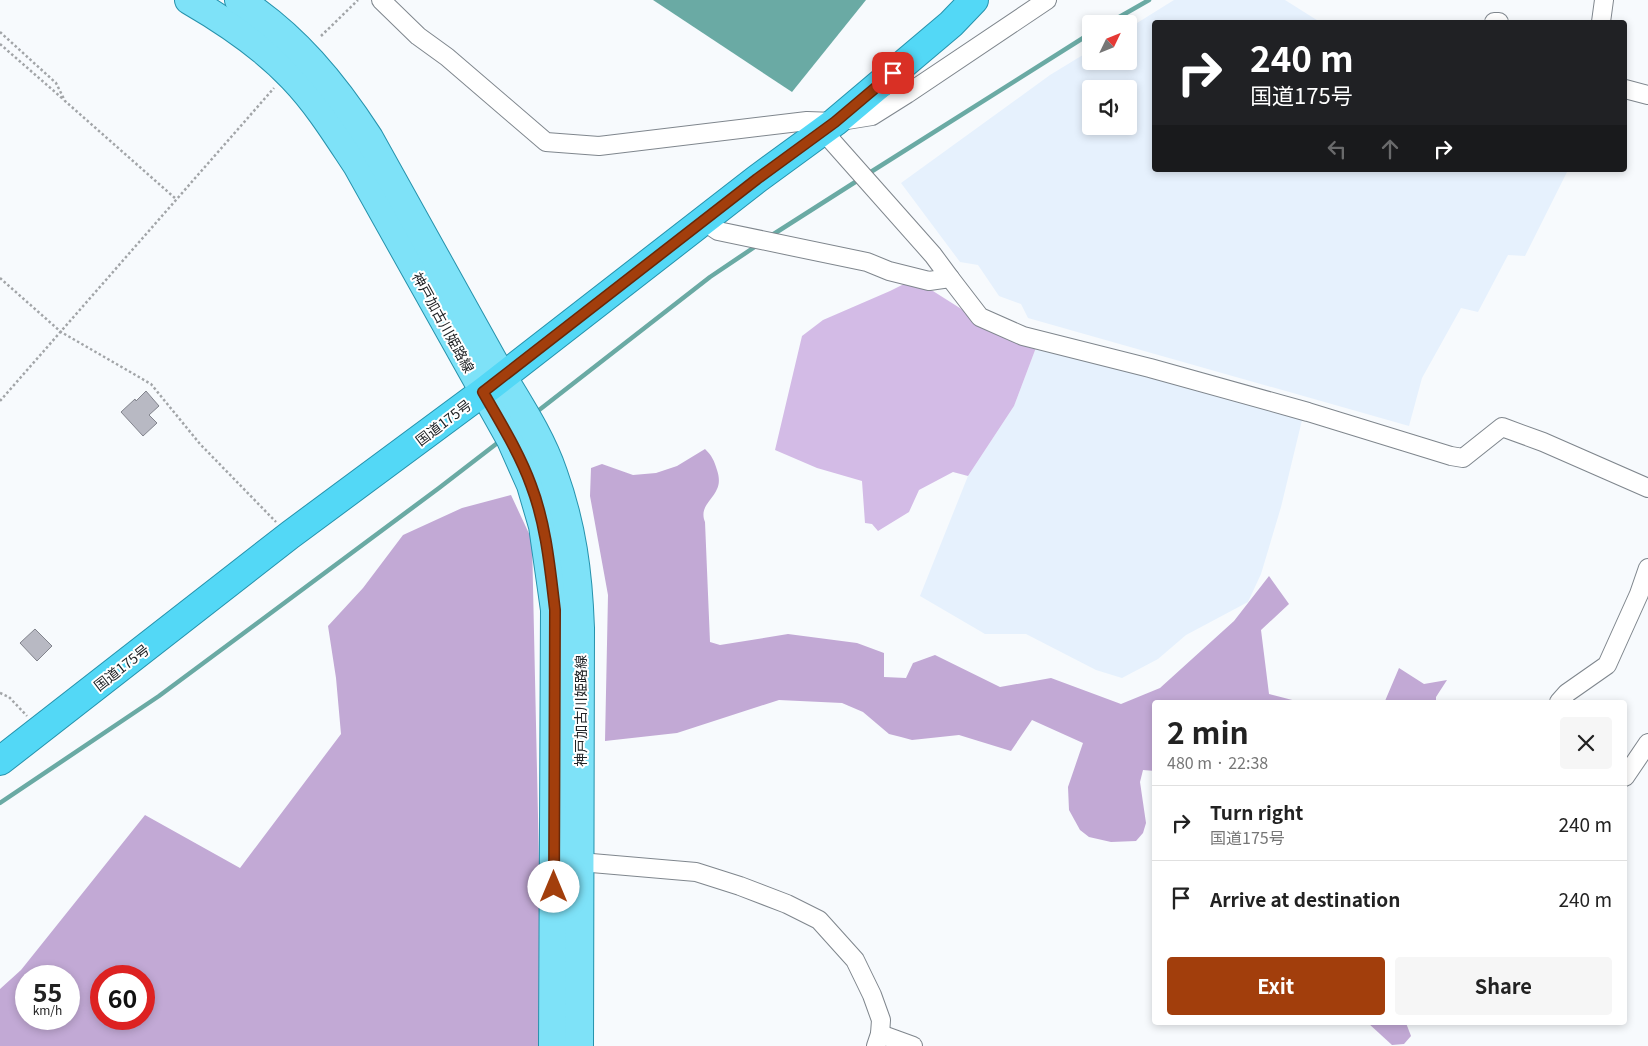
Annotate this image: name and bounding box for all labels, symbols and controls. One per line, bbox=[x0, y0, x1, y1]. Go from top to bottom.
north arrow bbox=[1082, 15, 1138, 70]
map controls bbox=[1082, 15, 1137, 135]
text: 240 m bbox=[1250, 31, 1354, 82]
icon: right bbox=[1167, 40, 1232, 105]
pin bbox=[872, 52, 914, 94]
icon: arrive bbox=[879, 59, 907, 87]
text: 国道175号 bbox=[1250, 78, 1353, 110]
button: sound bbox=[1082, 80, 1137, 135]
icon: left bbox=[1323, 135, 1351, 163]
icon: ahead bbox=[1376, 135, 1404, 163]
icon: right bbox=[1429, 135, 1457, 163]
street label: 神戸加古川姫路線 bbox=[408, 268, 480, 376]
street label: 国道175号 bbox=[411, 394, 475, 450]
street label: 国道175号 bbox=[89, 639, 153, 695]
street label: 神戸加古川姫路線 bbox=[570, 655, 590, 767]
text: 2 min bbox=[1167, 709, 1249, 753]
button: close bbox=[1560, 717, 1612, 769]
text: 480 m · 22:38 bbox=[1167, 750, 1268, 774]
text: Turn right bbox=[1210, 798, 1303, 825]
icon: right bbox=[1167, 809, 1195, 837]
text: 240 m bbox=[1559, 810, 1612, 837]
text: 国道175号 bbox=[1210, 825, 1285, 849]
position arrow bbox=[527, 860, 579, 912]
icon: arrive bbox=[1167, 884, 1195, 912]
text: Arrive at destination bbox=[1210, 885, 1400, 912]
text: 240 m bbox=[1559, 885, 1612, 912]
button: Exit bbox=[1167, 957, 1385, 1015]
button: Share bbox=[1395, 957, 1612, 1015]
speed limit sign: 60 bbox=[90, 965, 155, 1030]
text: 55 bbox=[33, 973, 62, 1009]
text: km/h bbox=[33, 1001, 62, 1018]

